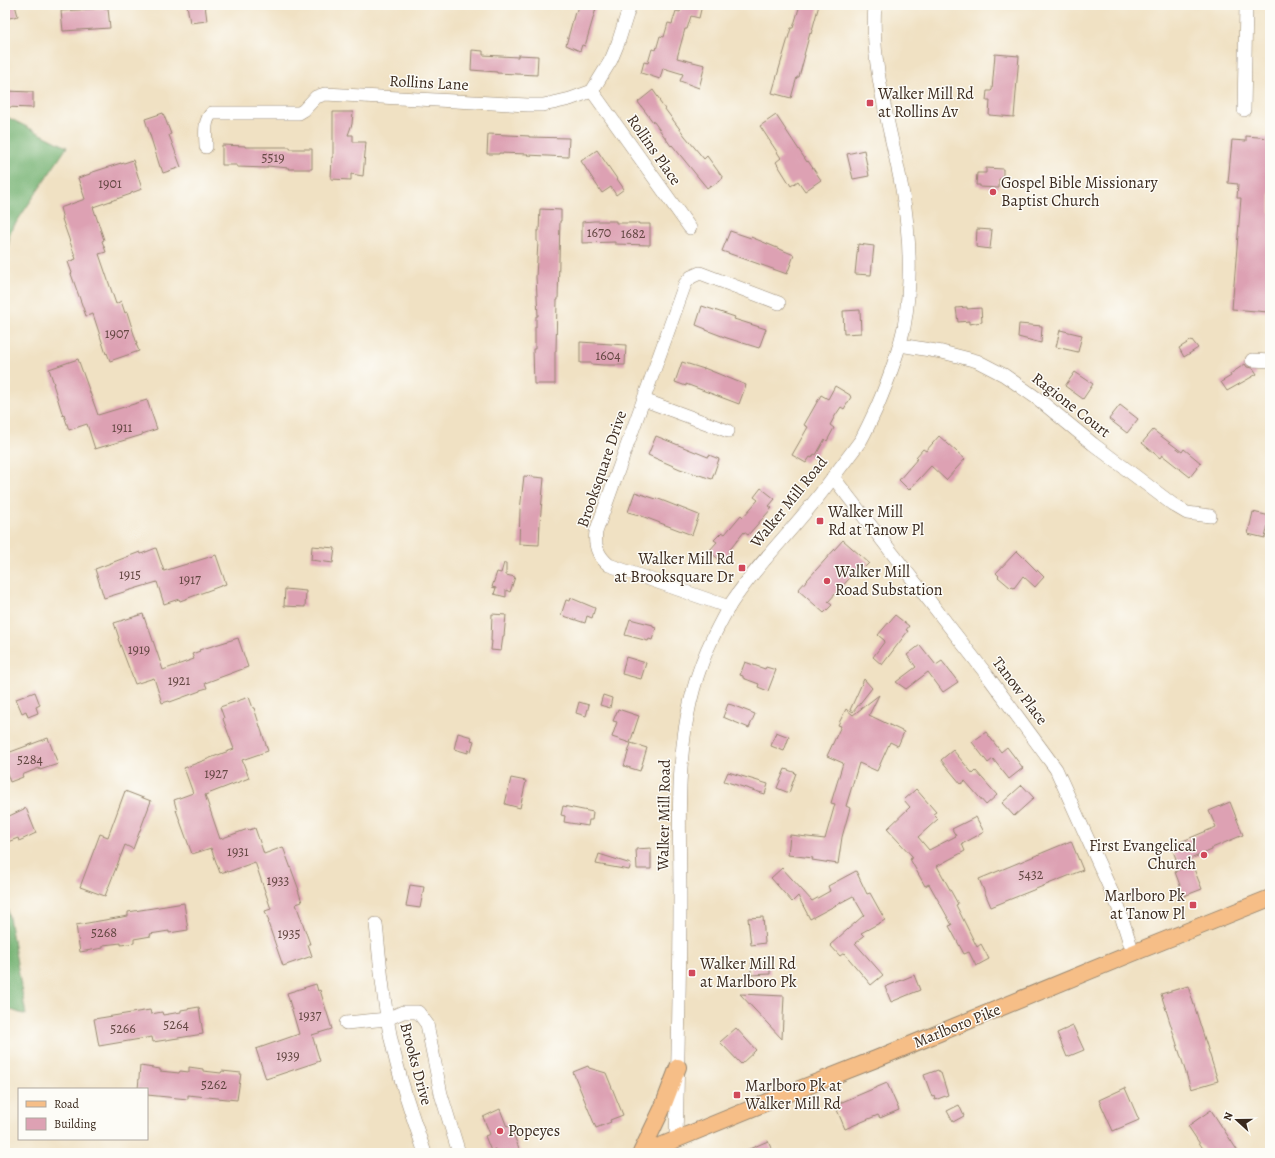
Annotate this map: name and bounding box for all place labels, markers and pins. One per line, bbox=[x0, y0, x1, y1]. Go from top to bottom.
place label: Walker Mill Rd at Rollins Av bbox=[877, 83, 974, 123]
marker: Walker Mill Rd at Rollins Av bbox=[865, 98, 875, 108]
place label: Gospel Bible Missionary Baptist Church bbox=[1001, 172, 1159, 212]
marker: Gospel Bible Missionary Baptist Church bbox=[988, 187, 998, 197]
place label: Walker Mill Rd at Tanow Pl bbox=[827, 501, 924, 541]
marker: Walker Mill Rd at Tanow Pl bbox=[815, 516, 825, 526]
place label: Walker Mill Rd at Brooksquare Dr bbox=[614, 548, 734, 588]
place label: Walker Mill Road Substation bbox=[834, 561, 943, 601]
marker: Walker Mill Rd at Brooksquare Dr bbox=[737, 563, 747, 573]
marker: Walker Mill Road Substation bbox=[822, 576, 832, 586]
place label: First Evangelical Church bbox=[1089, 835, 1196, 875]
marker: First Evangelical Church bbox=[1199, 850, 1209, 860]
place label: Marlboro Pk at Tanow Pl bbox=[1104, 885, 1185, 925]
marker: Marlboro Pk at Tanow Pl bbox=[1188, 900, 1198, 910]
place label: Walker Mill Rd at Marlboro Pk bbox=[699, 953, 797, 993]
marker: Walker Mill Rd at Marlboro Pk bbox=[687, 968, 697, 978]
place label: Marlboro Pk at Walker Mill Rd bbox=[744, 1075, 842, 1115]
marker: Marlboro Pk at Walker Mill Rd bbox=[732, 1090, 742, 1100]
place label: Popeyes bbox=[508, 1120, 560, 1142]
marker: Popeyes bbox=[495, 1126, 505, 1136]

